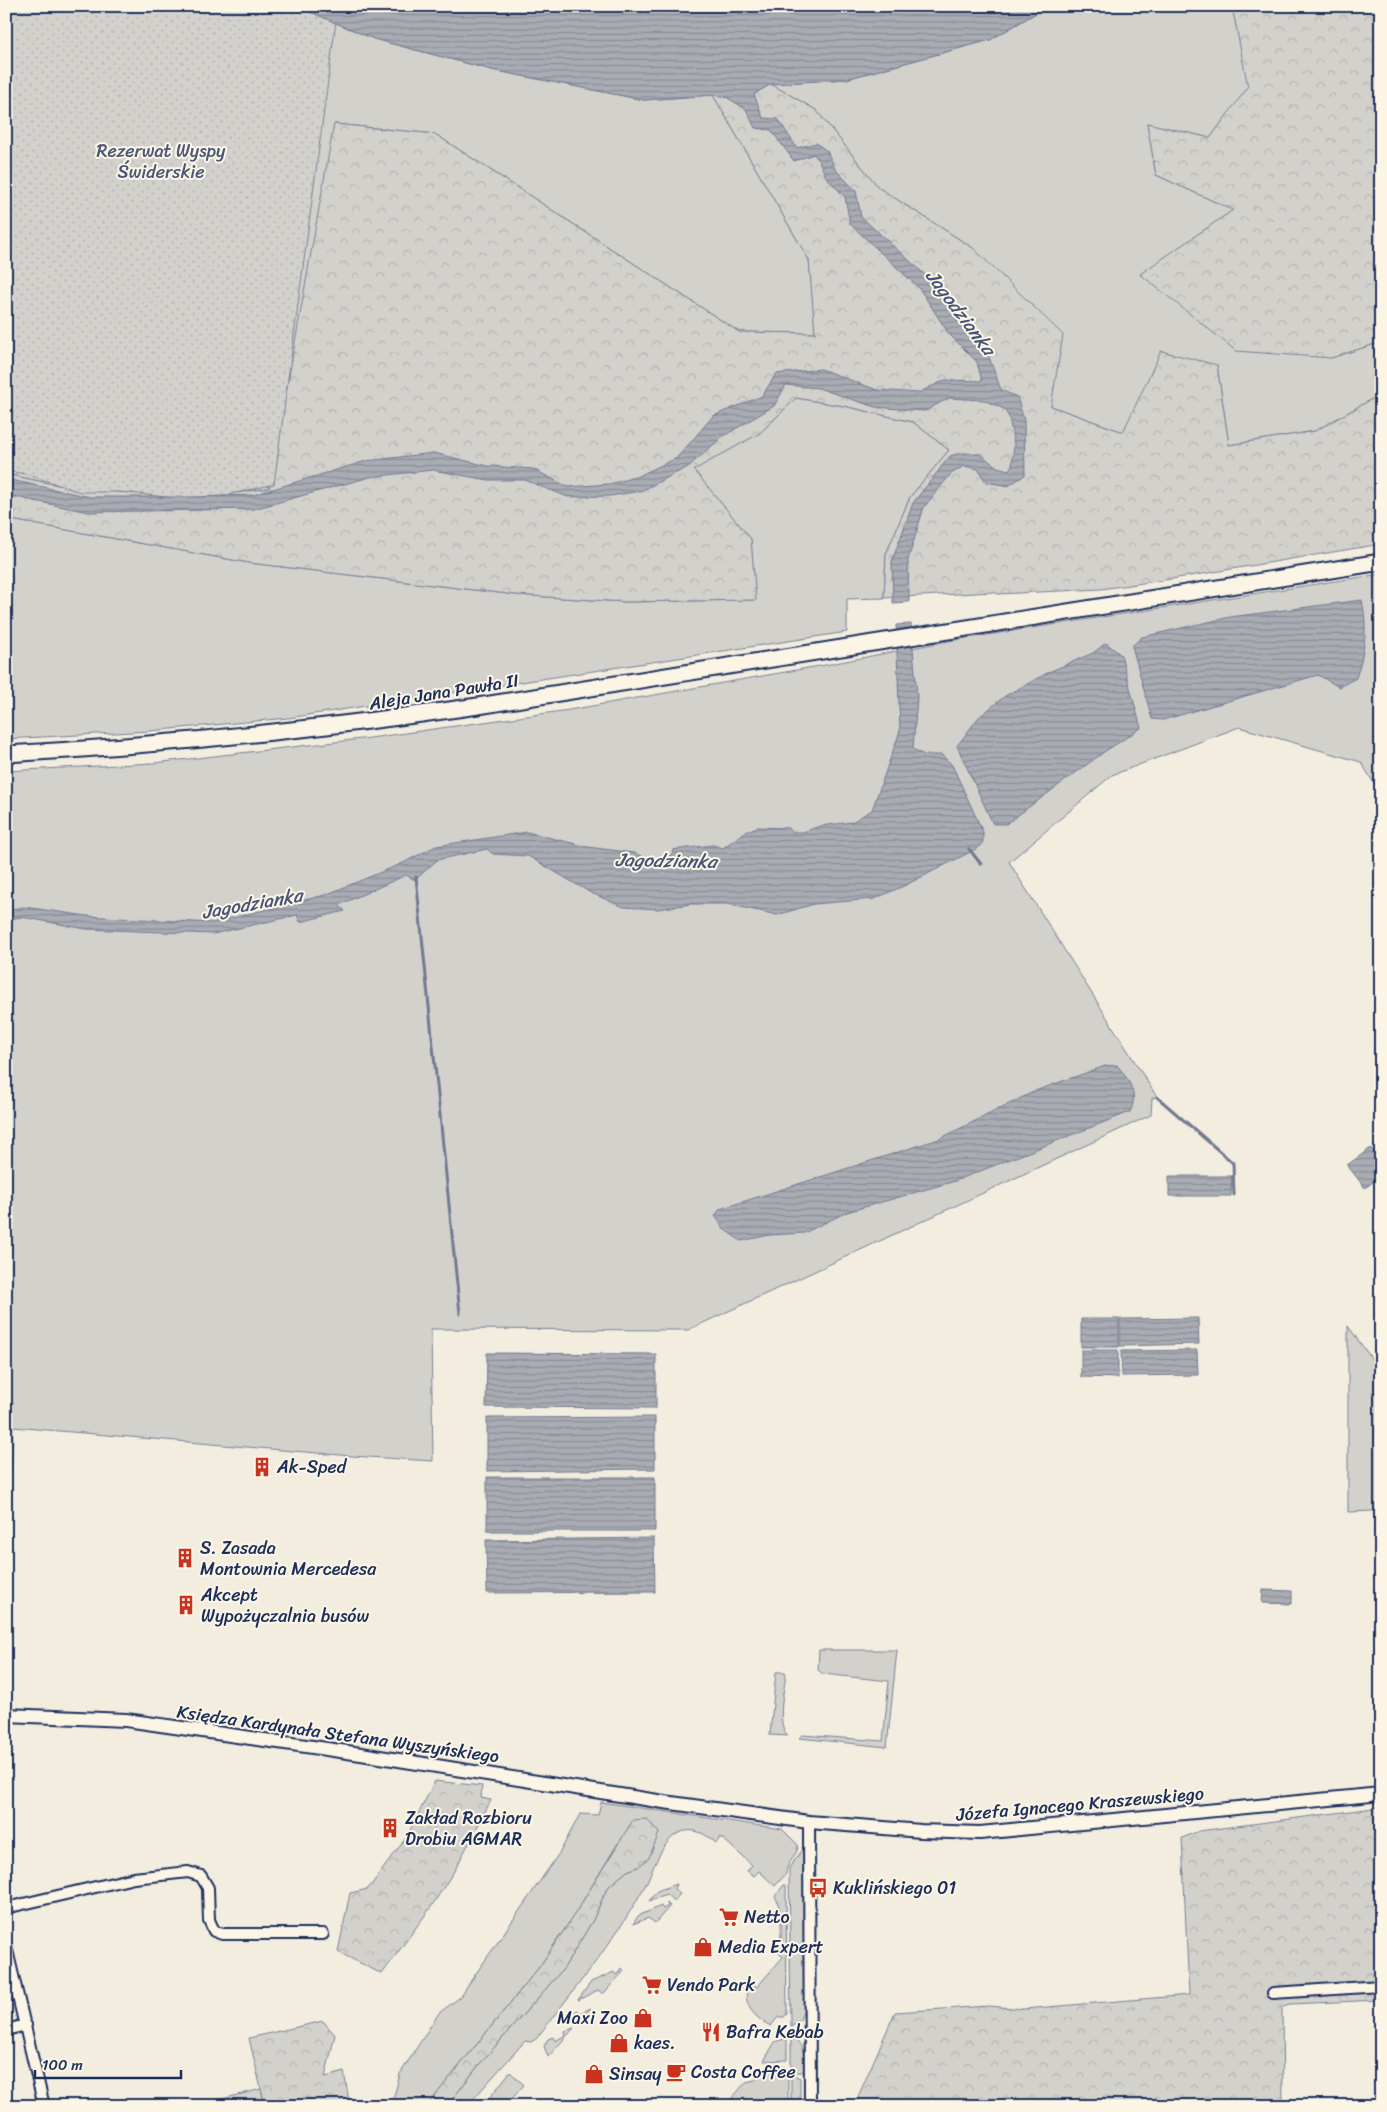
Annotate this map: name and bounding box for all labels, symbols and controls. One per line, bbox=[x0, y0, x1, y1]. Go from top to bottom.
park label: Rezerwat Wyspy Świderskie bbox=[97, 135, 226, 188]
water label: Jagodzianka bbox=[917, 262, 1006, 365]
street label: Aleja Jana Pawła II bbox=[366, 664, 522, 720]
water label: Jagodzianka bbox=[615, 843, 719, 878]
water label: Jagodzianka bbox=[199, 878, 307, 929]
place label: Ak-Sped bbox=[276, 1451, 348, 1483]
building icon: Ak-Sped bbox=[251, 1456, 273, 1478]
place label: S. Zasada Montownia Mercedesa bbox=[200, 1532, 377, 1585]
building icon: S. Zasada Montownia Mercedesa bbox=[174, 1547, 196, 1569]
place label: Akcept Wypożyczalnia busów bbox=[200, 1579, 370, 1632]
building icon: Akcept Wypożyczalnia busów bbox=[175, 1594, 197, 1616]
street label: Księdza Kardynała Stefana Wyszyńskiego bbox=[175, 1696, 501, 1772]
street label: Józefa Ignacego Kraszewskiego bbox=[954, 1777, 1205, 1831]
place label: Zakład Rozbioru Drobiu AGMAR bbox=[405, 1802, 532, 1855]
building icon: Zakład Rozbioru Drobiu AGMAR bbox=[379, 1817, 401, 1839]
place label: Kuklińskiego 01 bbox=[833, 1872, 956, 1904]
bus stop icon: Kuklińskiego 01 bbox=[807, 1877, 829, 1899]
place label: Netto bbox=[744, 1901, 790, 1933]
supermarket icon: Netto bbox=[718, 1906, 740, 1928]
place label: Media Expert bbox=[718, 1931, 823, 1963]
shop icon: Media Expert bbox=[692, 1936, 714, 1958]
place label: Vendo Park bbox=[667, 1969, 755, 2001]
supermarket icon: Vendo Park bbox=[641, 1974, 663, 1996]
place label: Maxi Zoo bbox=[557, 2002, 628, 2034]
shop icon: Maxi Zoo bbox=[632, 2007, 654, 2029]
place label: Bafra Kebab bbox=[726, 2016, 824, 2048]
restaurant icon: Bafra Kebab bbox=[700, 2021, 722, 2043]
place label: kaes. bbox=[634, 2027, 676, 2059]
shop icon: kaes. bbox=[608, 2032, 630, 2054]
scale bar bbox=[35, 2047, 181, 2079]
text: 100 m bbox=[42, 2052, 83, 2078]
place label: Costa Coffee bbox=[691, 2056, 796, 2088]
place label: Sinsay bbox=[609, 2058, 662, 2090]
cafe icon: Costa Coffee bbox=[665, 2061, 687, 2083]
shop icon: Sinsay bbox=[583, 2063, 605, 2085]

